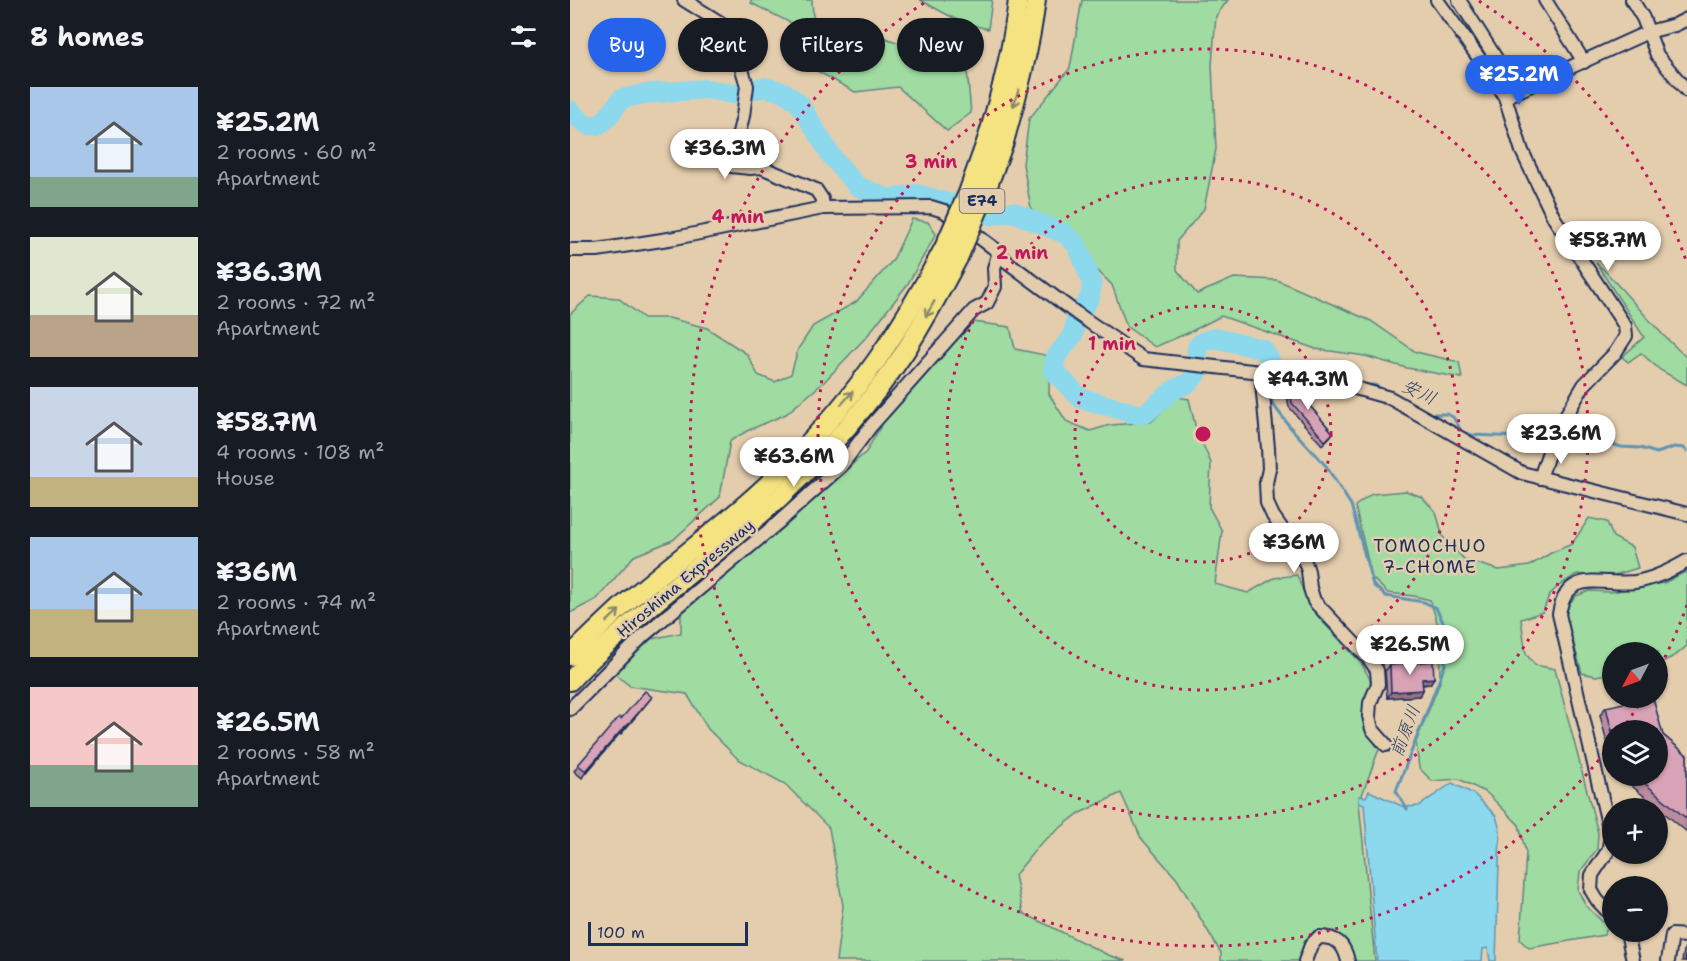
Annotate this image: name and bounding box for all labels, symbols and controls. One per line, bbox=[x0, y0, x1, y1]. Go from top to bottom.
chip: Buy bbox=[588, 18, 666, 72]
chip: Rent bbox=[678, 18, 768, 72]
chip: Filters bbox=[780, 18, 885, 72]
chip: New bbox=[897, 18, 984, 72]
text: 8 homes bbox=[30, 19, 144, 54]
icon: filters bbox=[507, 20, 540, 53]
pin: ¥25.2M bbox=[1470, 55, 1568, 106]
text: ¥25.2M bbox=[1479, 61, 1559, 87]
one-way arrow bbox=[1010, 89, 1022, 108]
text: ¥25.2M bbox=[216, 104, 320, 139]
icon: home bbox=[78, 111, 150, 183]
pin: ¥36.3M bbox=[676, 129, 774, 180]
text: ¥36.3M bbox=[684, 135, 766, 161]
text: 2 rooms · 60 m² bbox=[216, 139, 376, 165]
text: 3 min bbox=[905, 150, 957, 174]
text: Apartment bbox=[216, 165, 320, 191]
road number: E74 bbox=[960, 189, 1004, 213]
text: 4 min bbox=[712, 205, 764, 229]
pin: ¥58.7M bbox=[1559, 221, 1657, 272]
text: ¥58.7M bbox=[1569, 227, 1647, 253]
text: 2 min bbox=[996, 241, 1048, 265]
text: ¥36.3M bbox=[216, 254, 322, 289]
icon: home bbox=[78, 261, 150, 333]
text: 2 rooms · 72 m² bbox=[216, 289, 375, 315]
one-way arrow bbox=[924, 300, 936, 317]
text: Apartment bbox=[216, 315, 320, 341]
text: 1 min bbox=[1088, 332, 1136, 356]
pin: ¥44.3M bbox=[1259, 360, 1357, 411]
text: ¥44.3M bbox=[1268, 366, 1348, 392]
water label: 安川 bbox=[1398, 374, 1440, 410]
one-way arrow bbox=[841, 390, 854, 406]
text: ¥58.7M bbox=[216, 404, 317, 439]
icon: home bbox=[78, 411, 150, 483]
pin: ¥23.6M bbox=[1512, 414, 1610, 465]
text: ¥23.6M bbox=[1521, 420, 1601, 446]
centre of rings bbox=[1193, 424, 1213, 444]
pin: ¥63.6M bbox=[745, 437, 843, 488]
text: 4 rooms · 108 m² bbox=[216, 439, 385, 465]
text: ¥63.6M bbox=[754, 443, 834, 469]
text: House bbox=[216, 465, 275, 491]
street label: Hiroshima Expressway bbox=[612, 515, 758, 642]
pin: ¥36M bbox=[1258, 523, 1330, 574]
text: ¥36M bbox=[1263, 529, 1325, 555]
district label: TOMOCHUO 7-CHOME bbox=[1373, 534, 1487, 579]
text: ¥36M bbox=[216, 554, 297, 589]
icon: home bbox=[78, 561, 150, 633]
text: 2 rooms · 74 m² bbox=[216, 589, 376, 615]
one-way arrow bbox=[605, 609, 620, 623]
text: Apartment bbox=[216, 615, 320, 641]
pin: ¥26.5M bbox=[1361, 625, 1459, 676]
text: ¥26.5M bbox=[1370, 631, 1450, 657]
north arrow bbox=[1602, 642, 1668, 708]
map controls bbox=[1602, 642, 1668, 942]
water label: 前原川 bbox=[1384, 701, 1426, 761]
text: ¥26.5M bbox=[216, 704, 320, 739]
icon: home bbox=[78, 711, 150, 783]
button: layers bbox=[1602, 720, 1668, 786]
text: 2 rooms · 58 m² bbox=[216, 739, 375, 765]
text: Apartment bbox=[216, 765, 320, 791]
button: + bbox=[1602, 798, 1668, 864]
button: − bbox=[1602, 876, 1668, 942]
scale bar bbox=[588, 919, 748, 946]
text: 100 m bbox=[597, 922, 645, 943]

